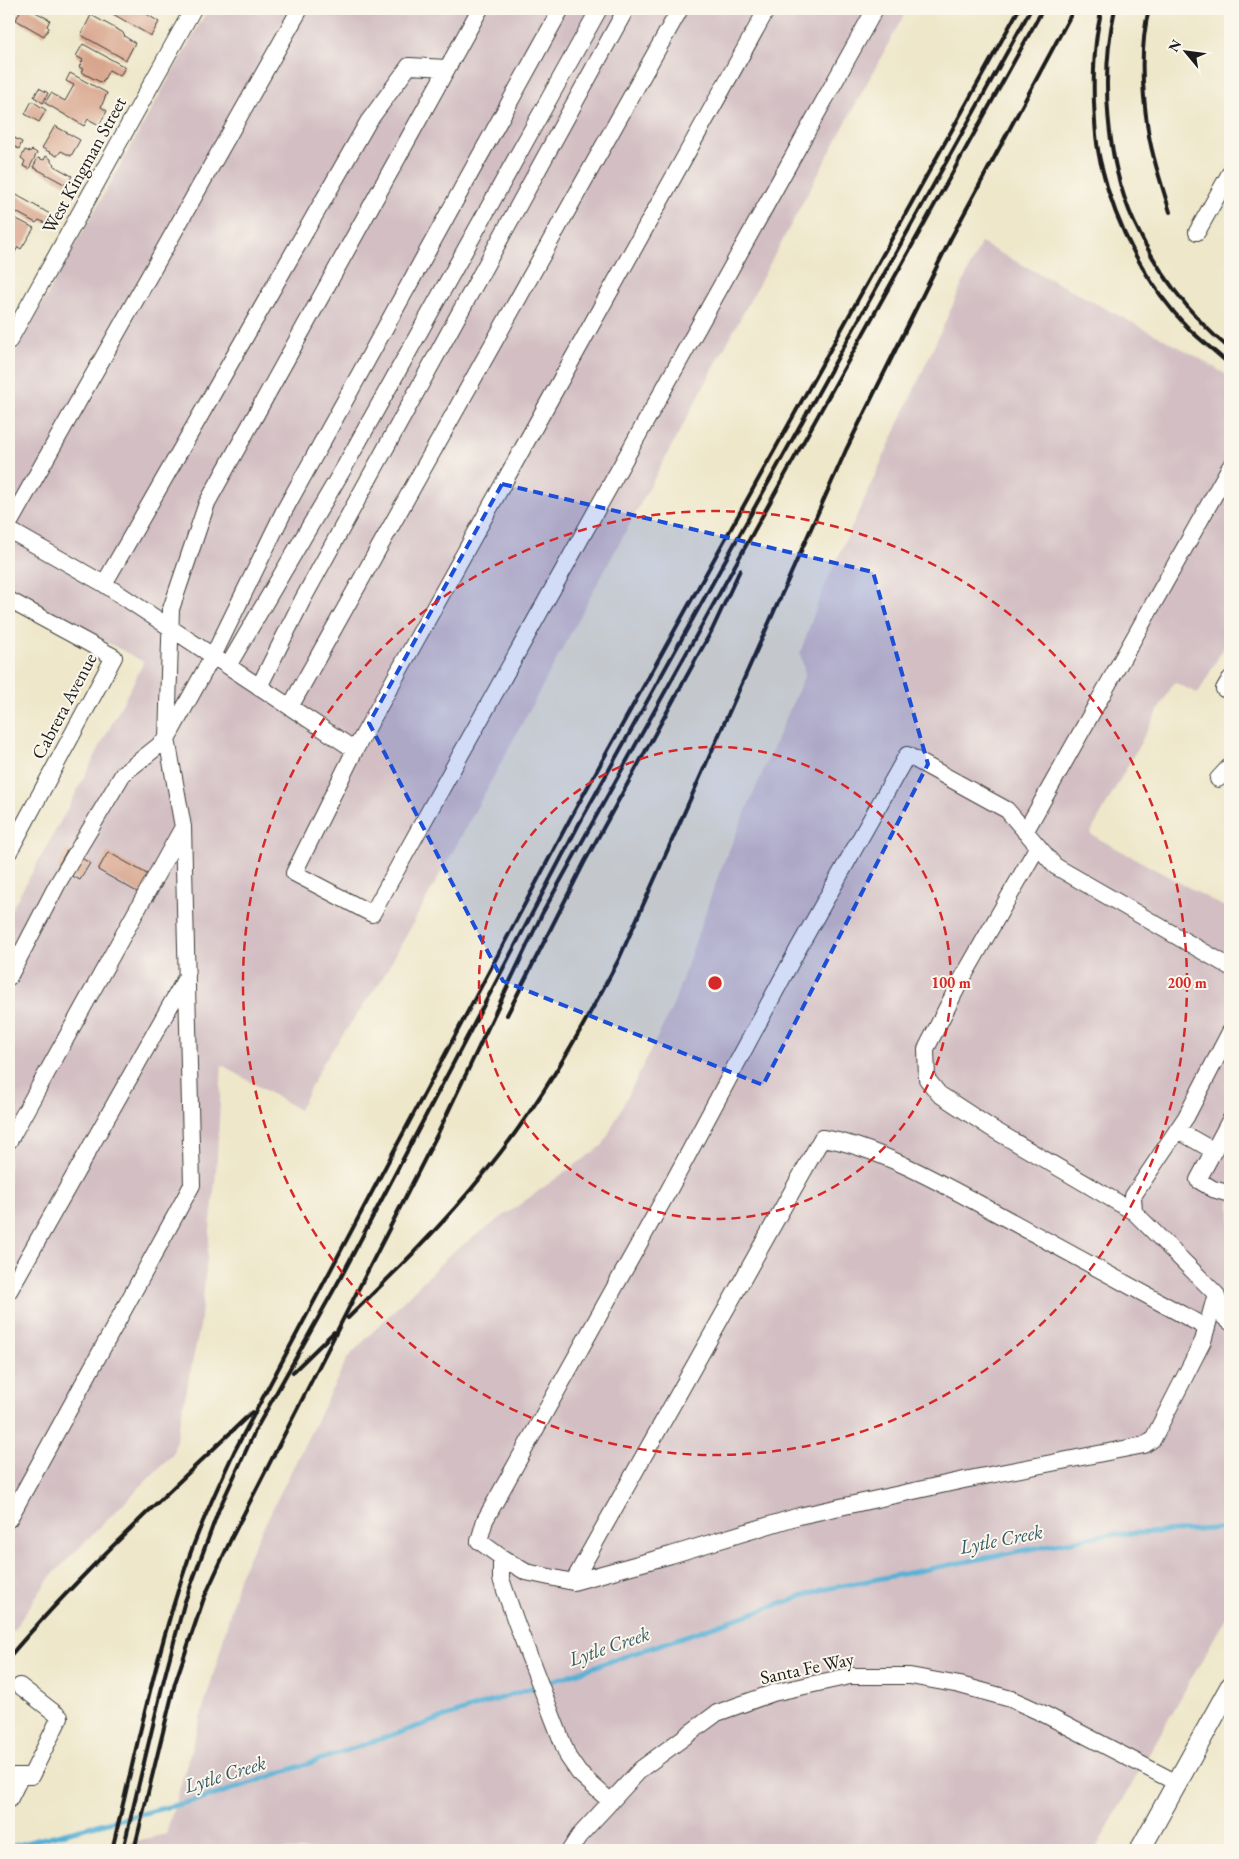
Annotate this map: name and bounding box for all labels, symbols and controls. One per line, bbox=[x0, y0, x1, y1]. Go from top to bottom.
north arrow bbox=[1162, 28, 1212, 78]
text: N bbox=[1164, 36, 1186, 55]
street label: West Kingman Street bbox=[36, 92, 132, 238]
street label: Cabrera Avenue bbox=[26, 649, 102, 763]
text: 100 m bbox=[931, 973, 971, 992]
text: 200 m bbox=[1167, 973, 1207, 992]
centre of rings bbox=[706, 974, 724, 992]
water label: Lytle Creek bbox=[956, 1518, 1045, 1560]
water label: Lytle Creek bbox=[564, 1620, 653, 1672]
street label: Santa Fe Way bbox=[758, 1646, 857, 1690]
water label: Lytle Creek bbox=[180, 1749, 269, 1799]

